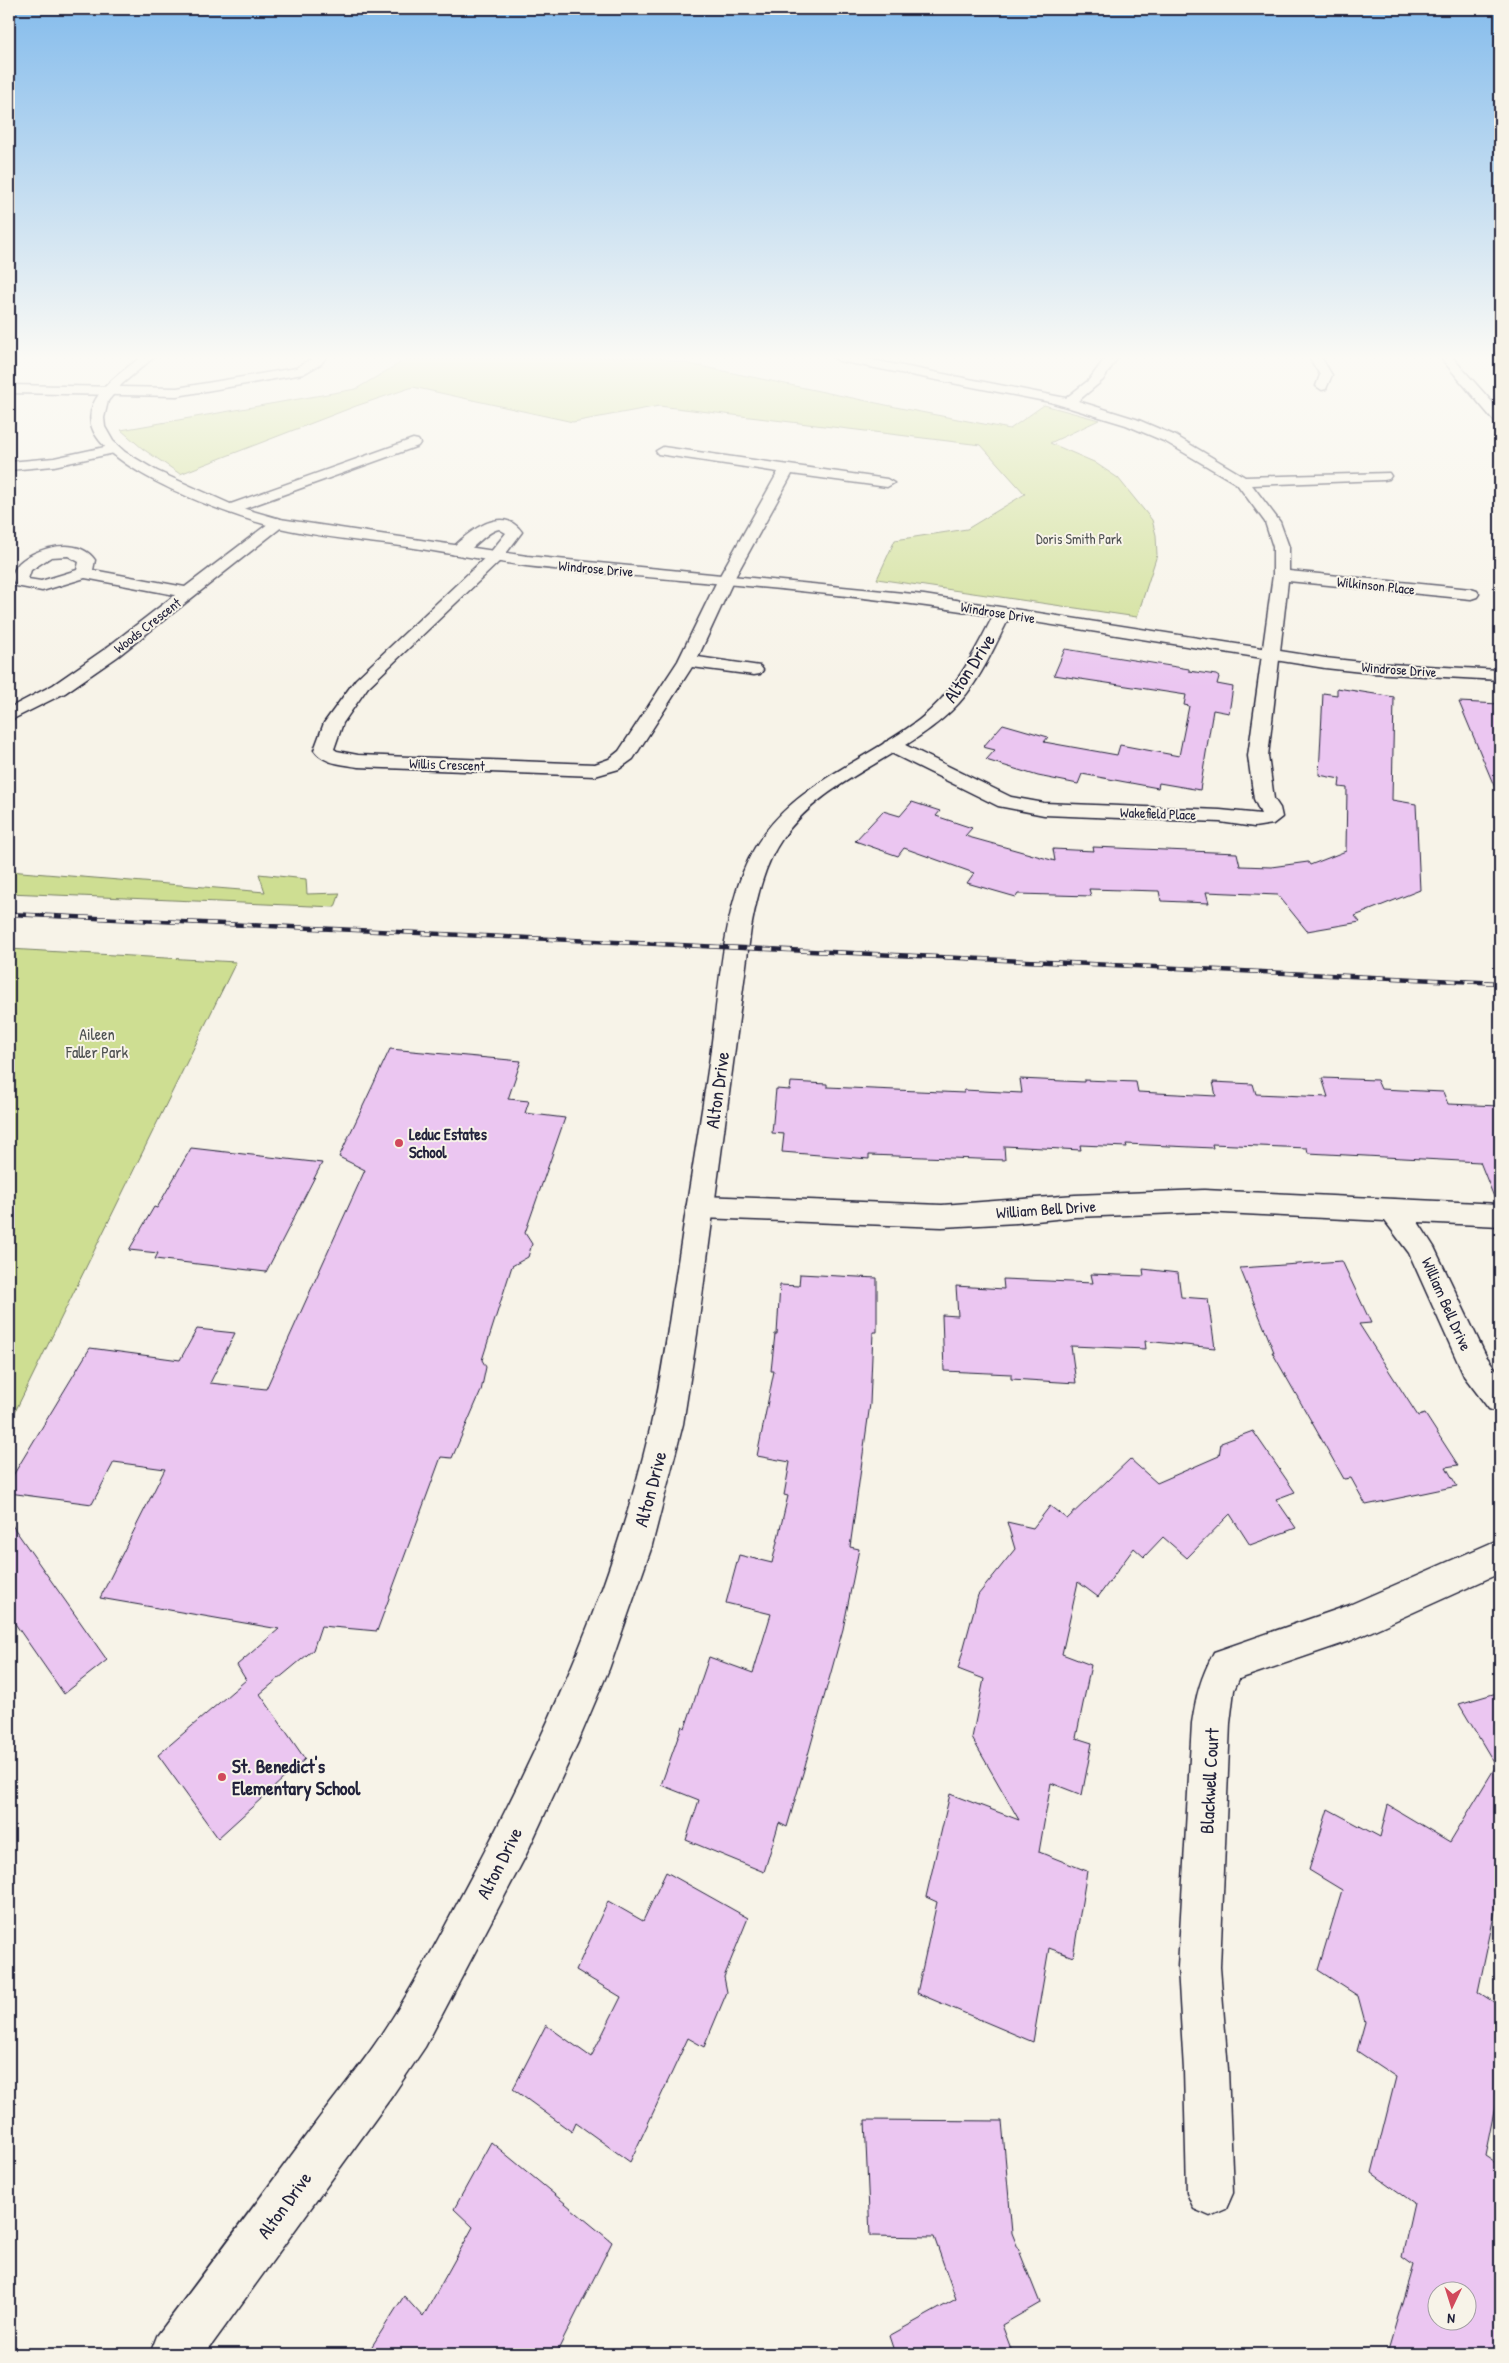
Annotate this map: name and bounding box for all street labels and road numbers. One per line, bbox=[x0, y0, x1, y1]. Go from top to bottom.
street label: Windrose Drive bbox=[558, 555, 635, 581]
street label: Wilkinson Place bbox=[1336, 571, 1416, 599]
street label: Woods Crescent bbox=[110, 593, 185, 657]
street label: Windrose Drive bbox=[959, 597, 1037, 627]
street label: Alton Drive bbox=[937, 628, 1001, 707]
street label: Windrose Drive bbox=[1361, 657, 1438, 681]
street label: Willis Crescent bbox=[409, 753, 485, 775]
street label: Wakefield Place bbox=[1120, 802, 1197, 824]
street label: Alton Drive bbox=[699, 1050, 735, 1130]
street label: William Bell Drive bbox=[995, 1194, 1097, 1223]
street label: William Bell Drive bbox=[1417, 1254, 1478, 1355]
street label: Alton Drive bbox=[627, 1448, 673, 1530]
street label: Blackwell Court bbox=[1193, 1727, 1225, 1835]
street label: Alton Drive bbox=[470, 1822, 528, 1903]
street label: Alton Drive bbox=[251, 2166, 317, 2244]

